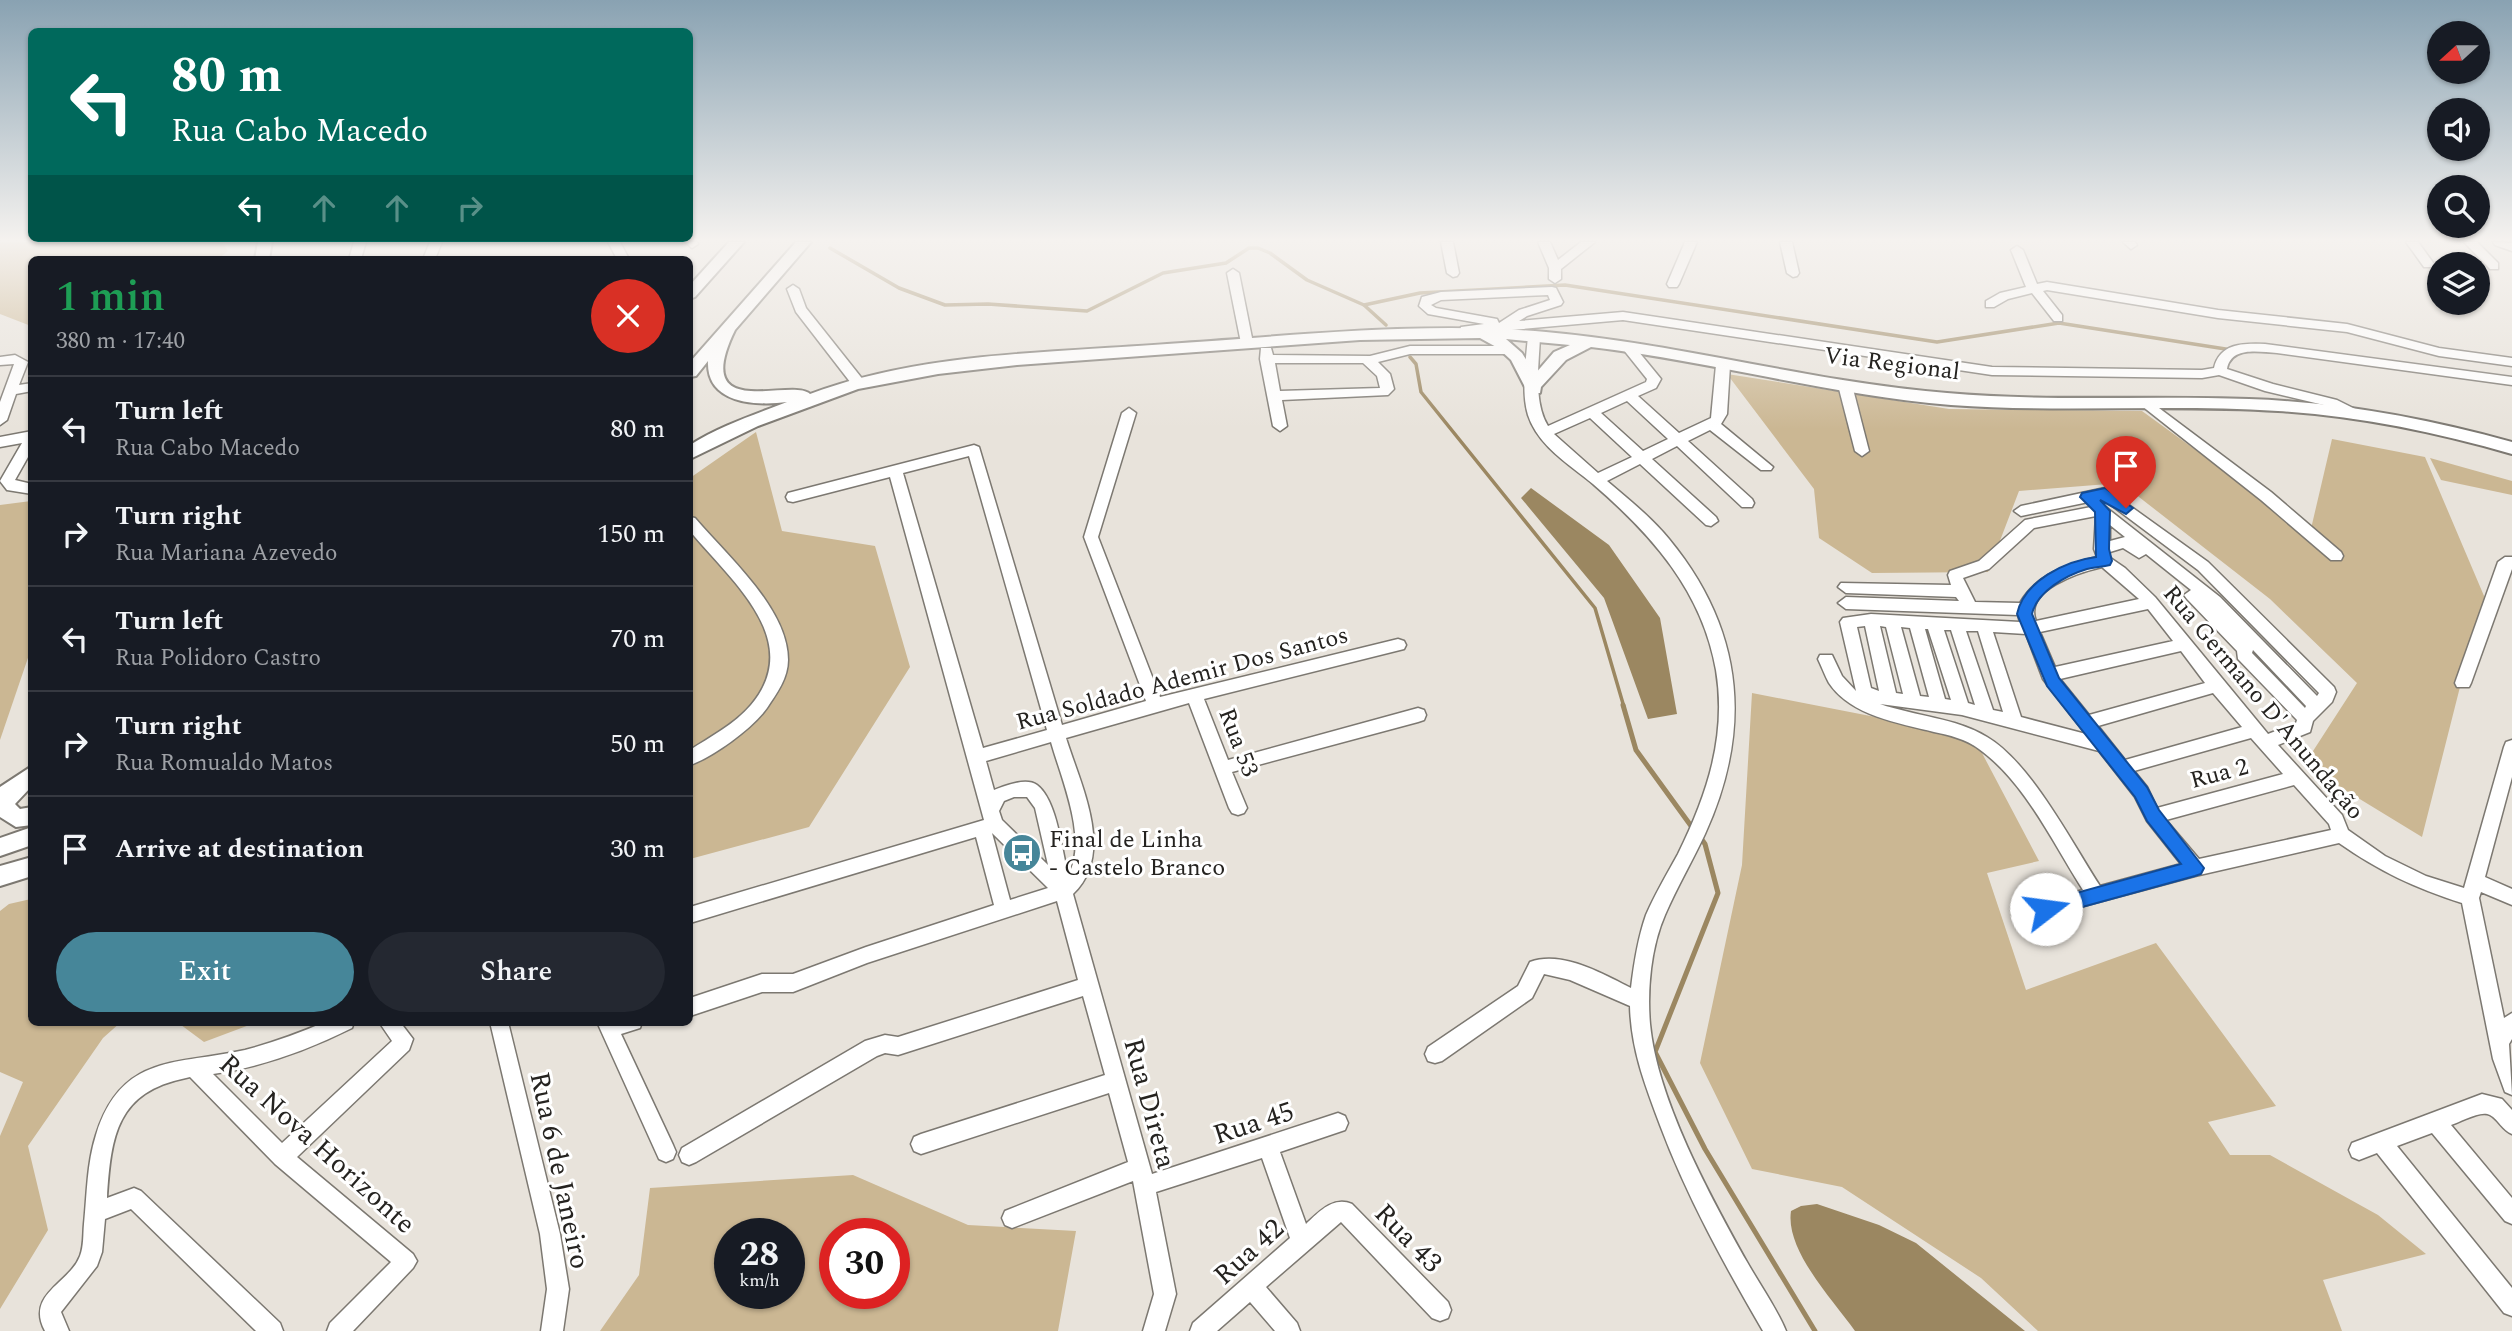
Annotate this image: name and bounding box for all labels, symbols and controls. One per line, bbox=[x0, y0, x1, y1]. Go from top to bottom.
north arrow bbox=[2427, 21, 2490, 84]
map controls bbox=[2427, 21, 2490, 315]
text: 80 m bbox=[171, 39, 282, 114]
icon: left bbox=[56, 56, 147, 147]
button: sound bbox=[2427, 98, 2490, 161]
text: Rua Cabo Macedo bbox=[171, 107, 428, 156]
button: search bbox=[2427, 175, 2490, 238]
icon: left bbox=[232, 189, 270, 227]
icon: ahead bbox=[305, 189, 343, 227]
icon: ahead bbox=[378, 189, 416, 227]
icon: right bbox=[451, 189, 489, 227]
button: layers bbox=[2427, 252, 2490, 315]
text: 1 min bbox=[56, 266, 165, 329]
button: close bbox=[591, 279, 665, 353]
text: 380 m · 17:40 bbox=[56, 324, 185, 359]
street label: Via Regional bbox=[1822, 338, 1962, 390]
text: Turn left bbox=[115, 391, 223, 431]
text: 80 m bbox=[610, 409, 665, 449]
icon: left bbox=[56, 410, 94, 448]
text: Rua Cabo Macedo bbox=[115, 431, 300, 466]
pin bbox=[2096, 436, 2156, 508]
icon: arrive bbox=[2107, 447, 2145, 485]
text: Turn right bbox=[115, 496, 242, 536]
text: 150 m bbox=[597, 514, 665, 554]
icon: right bbox=[56, 515, 94, 553]
text: Rua Mariana Azevedo bbox=[115, 536, 337, 571]
street label: Rua Germano D'Anundação bbox=[2154, 577, 2373, 828]
text: Turn left bbox=[115, 601, 223, 641]
street label: Rua Soldado Ademir Dos Santos bbox=[1012, 617, 1352, 741]
text: 70 m bbox=[610, 619, 665, 659]
icon: left bbox=[56, 620, 94, 658]
text: Rua Polidoro Castro bbox=[115, 641, 321, 676]
street label: Rua 53 bbox=[1209, 703, 1268, 782]
text: Turn right bbox=[115, 706, 242, 746]
text: 50 m bbox=[610, 724, 665, 764]
icon: right bbox=[56, 725, 94, 763]
text: Rua Romualdo Matos bbox=[115, 746, 333, 781]
street label: Rua 2 bbox=[2186, 749, 2252, 799]
place label: Final de Linha - Castelo Branco bbox=[1049, 822, 1225, 886]
text: Arrive at destination bbox=[115, 829, 364, 869]
text: 30 m bbox=[610, 829, 665, 869]
icon: arrive bbox=[56, 830, 94, 868]
bus stop icon: Final de Linha - Castelo Branco bbox=[1001, 832, 1043, 874]
position arrow bbox=[2009, 872, 2083, 946]
button: Exit bbox=[56, 932, 354, 1012]
button: Share bbox=[368, 932, 665, 1012]
street label: Rua Direta bbox=[1111, 1033, 1188, 1174]
street label: Rua Nova Horizonte bbox=[209, 1044, 425, 1245]
street label: Rua 6 de Janeiro bbox=[518, 1068, 601, 1273]
street label: Rua 45 bbox=[1207, 1090, 1300, 1157]
street label: Rua 43 bbox=[1364, 1193, 1452, 1283]
street label: Rua 42 bbox=[1204, 1208, 1294, 1296]
speed limit sign: 30 bbox=[819, 1218, 910, 1309]
text: 28 bbox=[740, 1228, 779, 1281]
text: km/h bbox=[739, 1267, 780, 1294]

